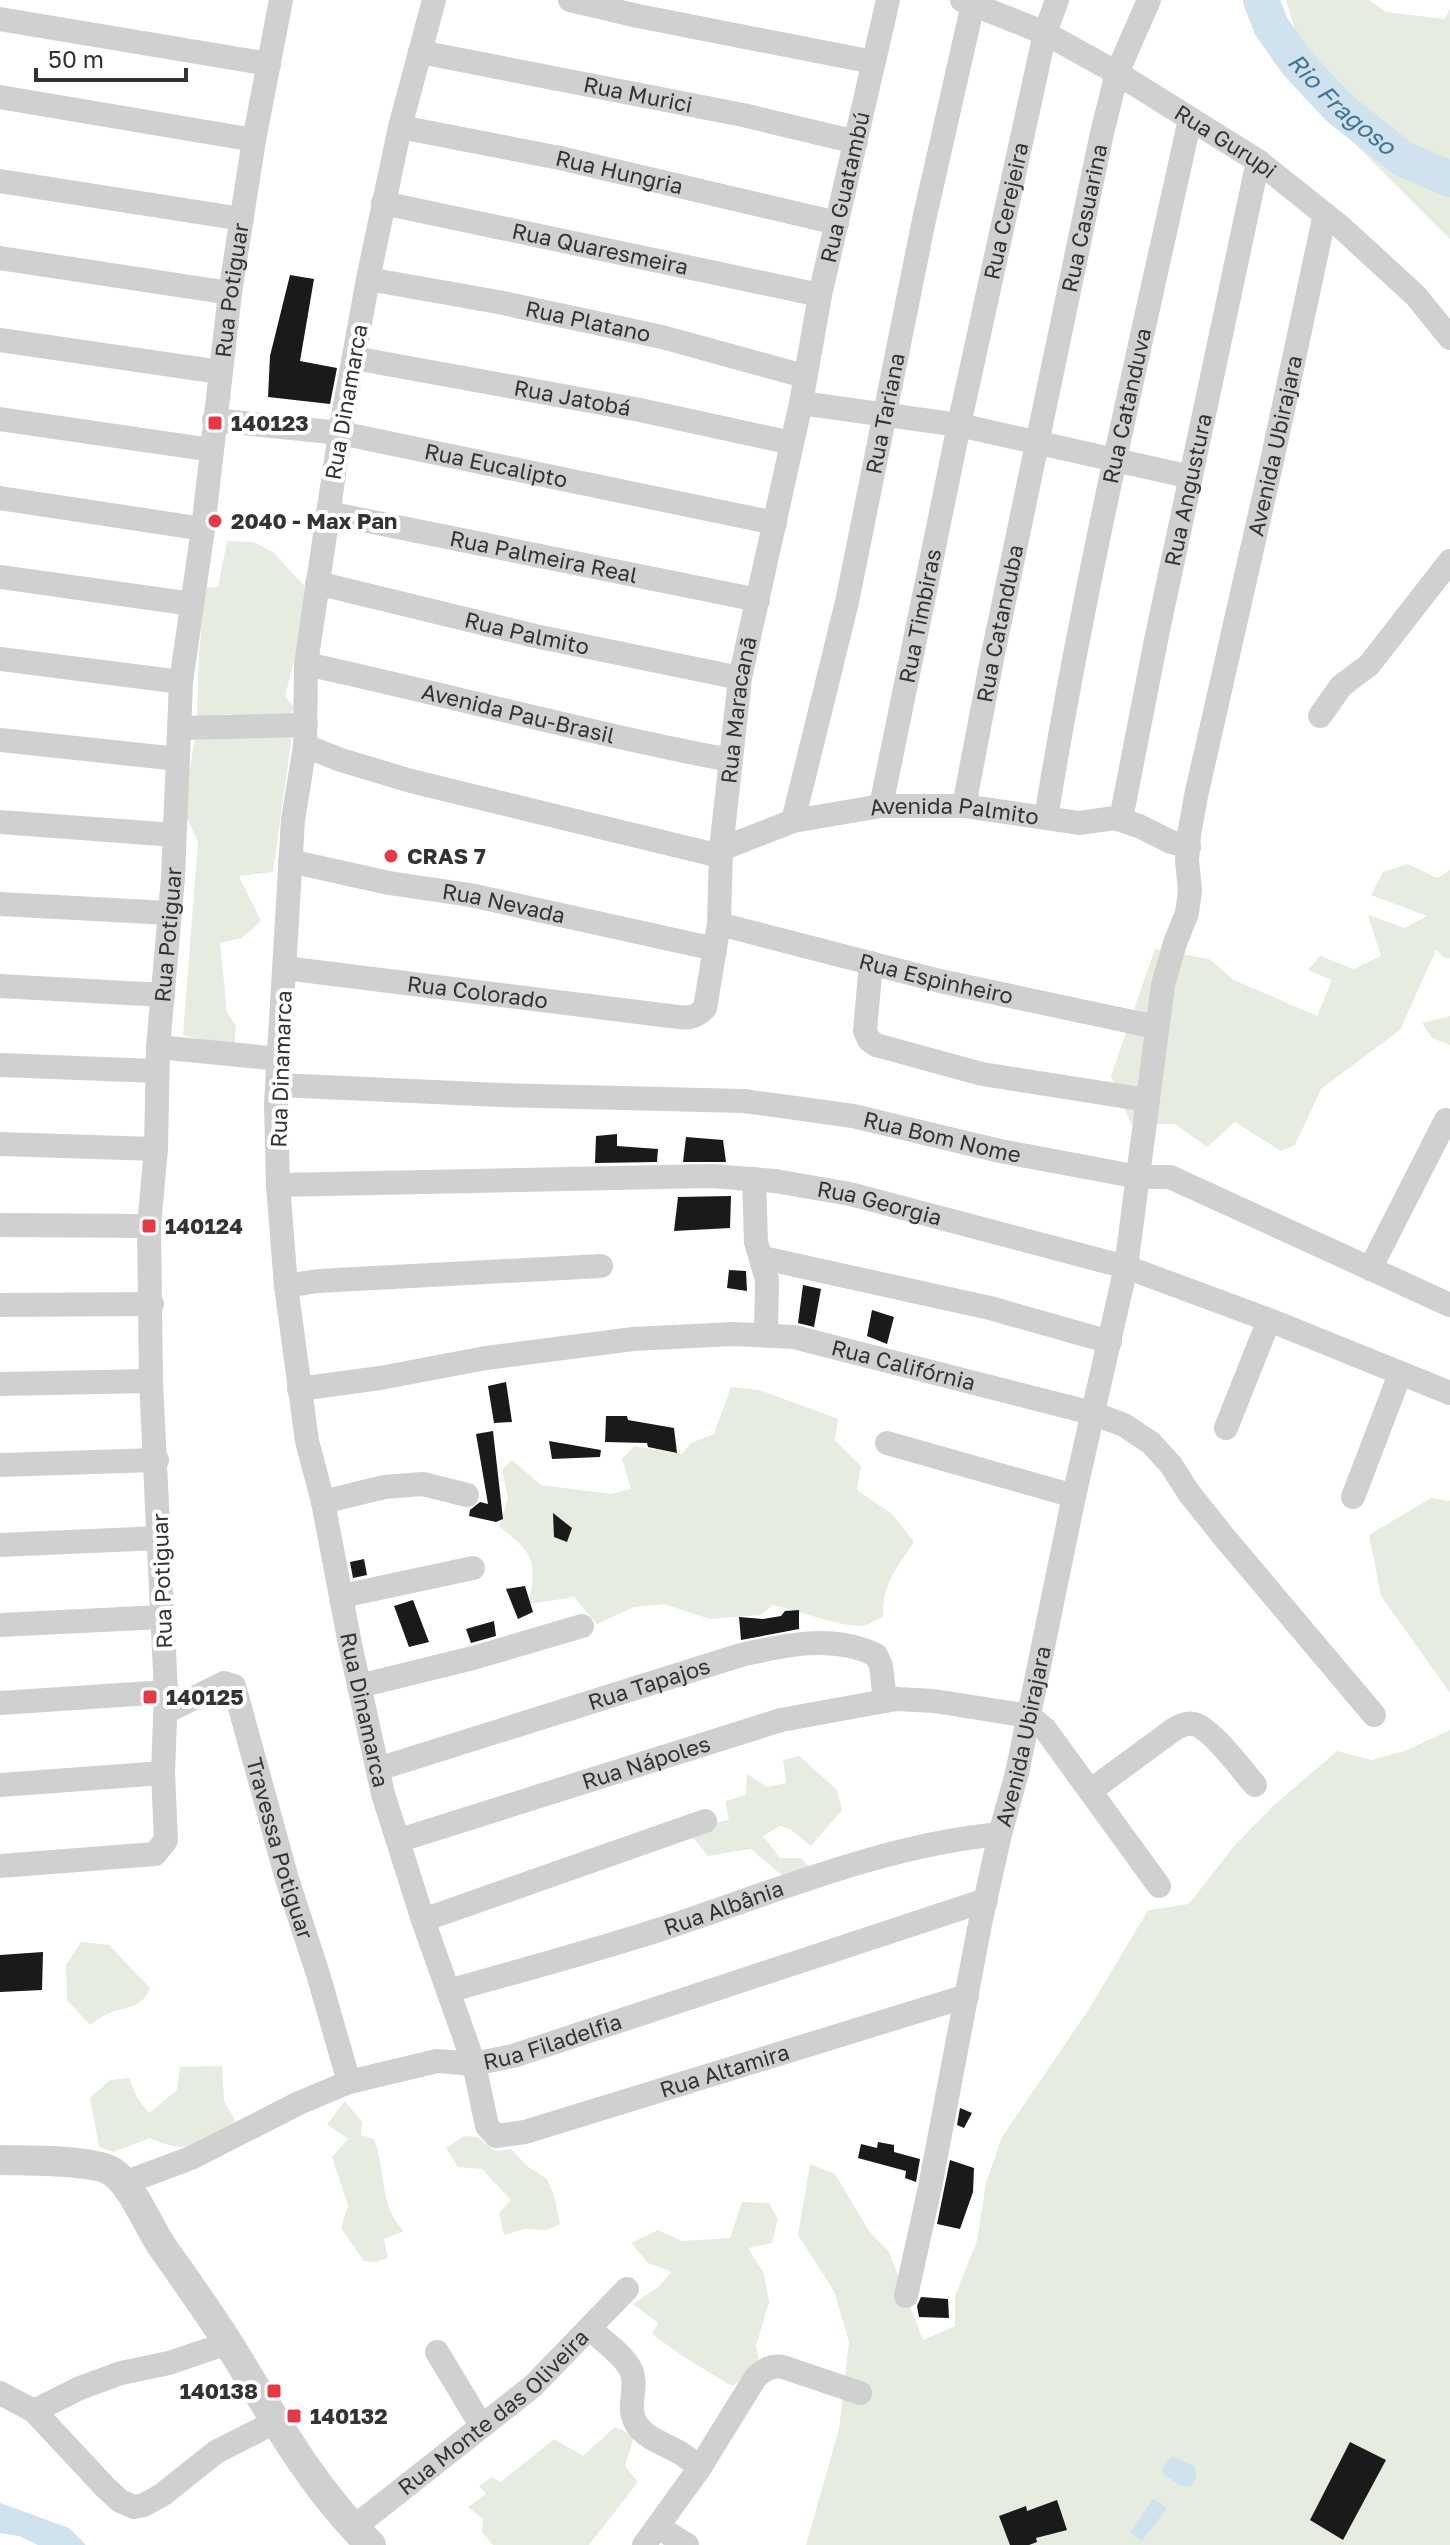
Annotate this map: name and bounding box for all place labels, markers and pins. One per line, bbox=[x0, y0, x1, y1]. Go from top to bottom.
place label: 140123 bbox=[231, 409, 309, 436]
marker: 140123 bbox=[206, 414, 224, 432]
place label: 2040 - Max Pan bbox=[231, 507, 397, 534]
marker: 2040 - Max Pan bbox=[206, 512, 224, 530]
place label: CRAS 7 bbox=[407, 842, 486, 869]
marker: CRAS 7 bbox=[382, 847, 400, 865]
place label: 140124 bbox=[165, 1212, 243, 1239]
marker: 140124 bbox=[140, 1217, 158, 1235]
place label: 140125 bbox=[166, 1683, 244, 1710]
marker: 140125 bbox=[141, 1688, 159, 1706]
place label: 140138 bbox=[180, 2377, 258, 2404]
marker: 140138 bbox=[265, 2382, 283, 2400]
place label: 140132 bbox=[310, 2402, 388, 2429]
marker: 140132 bbox=[285, 2407, 303, 2425]

